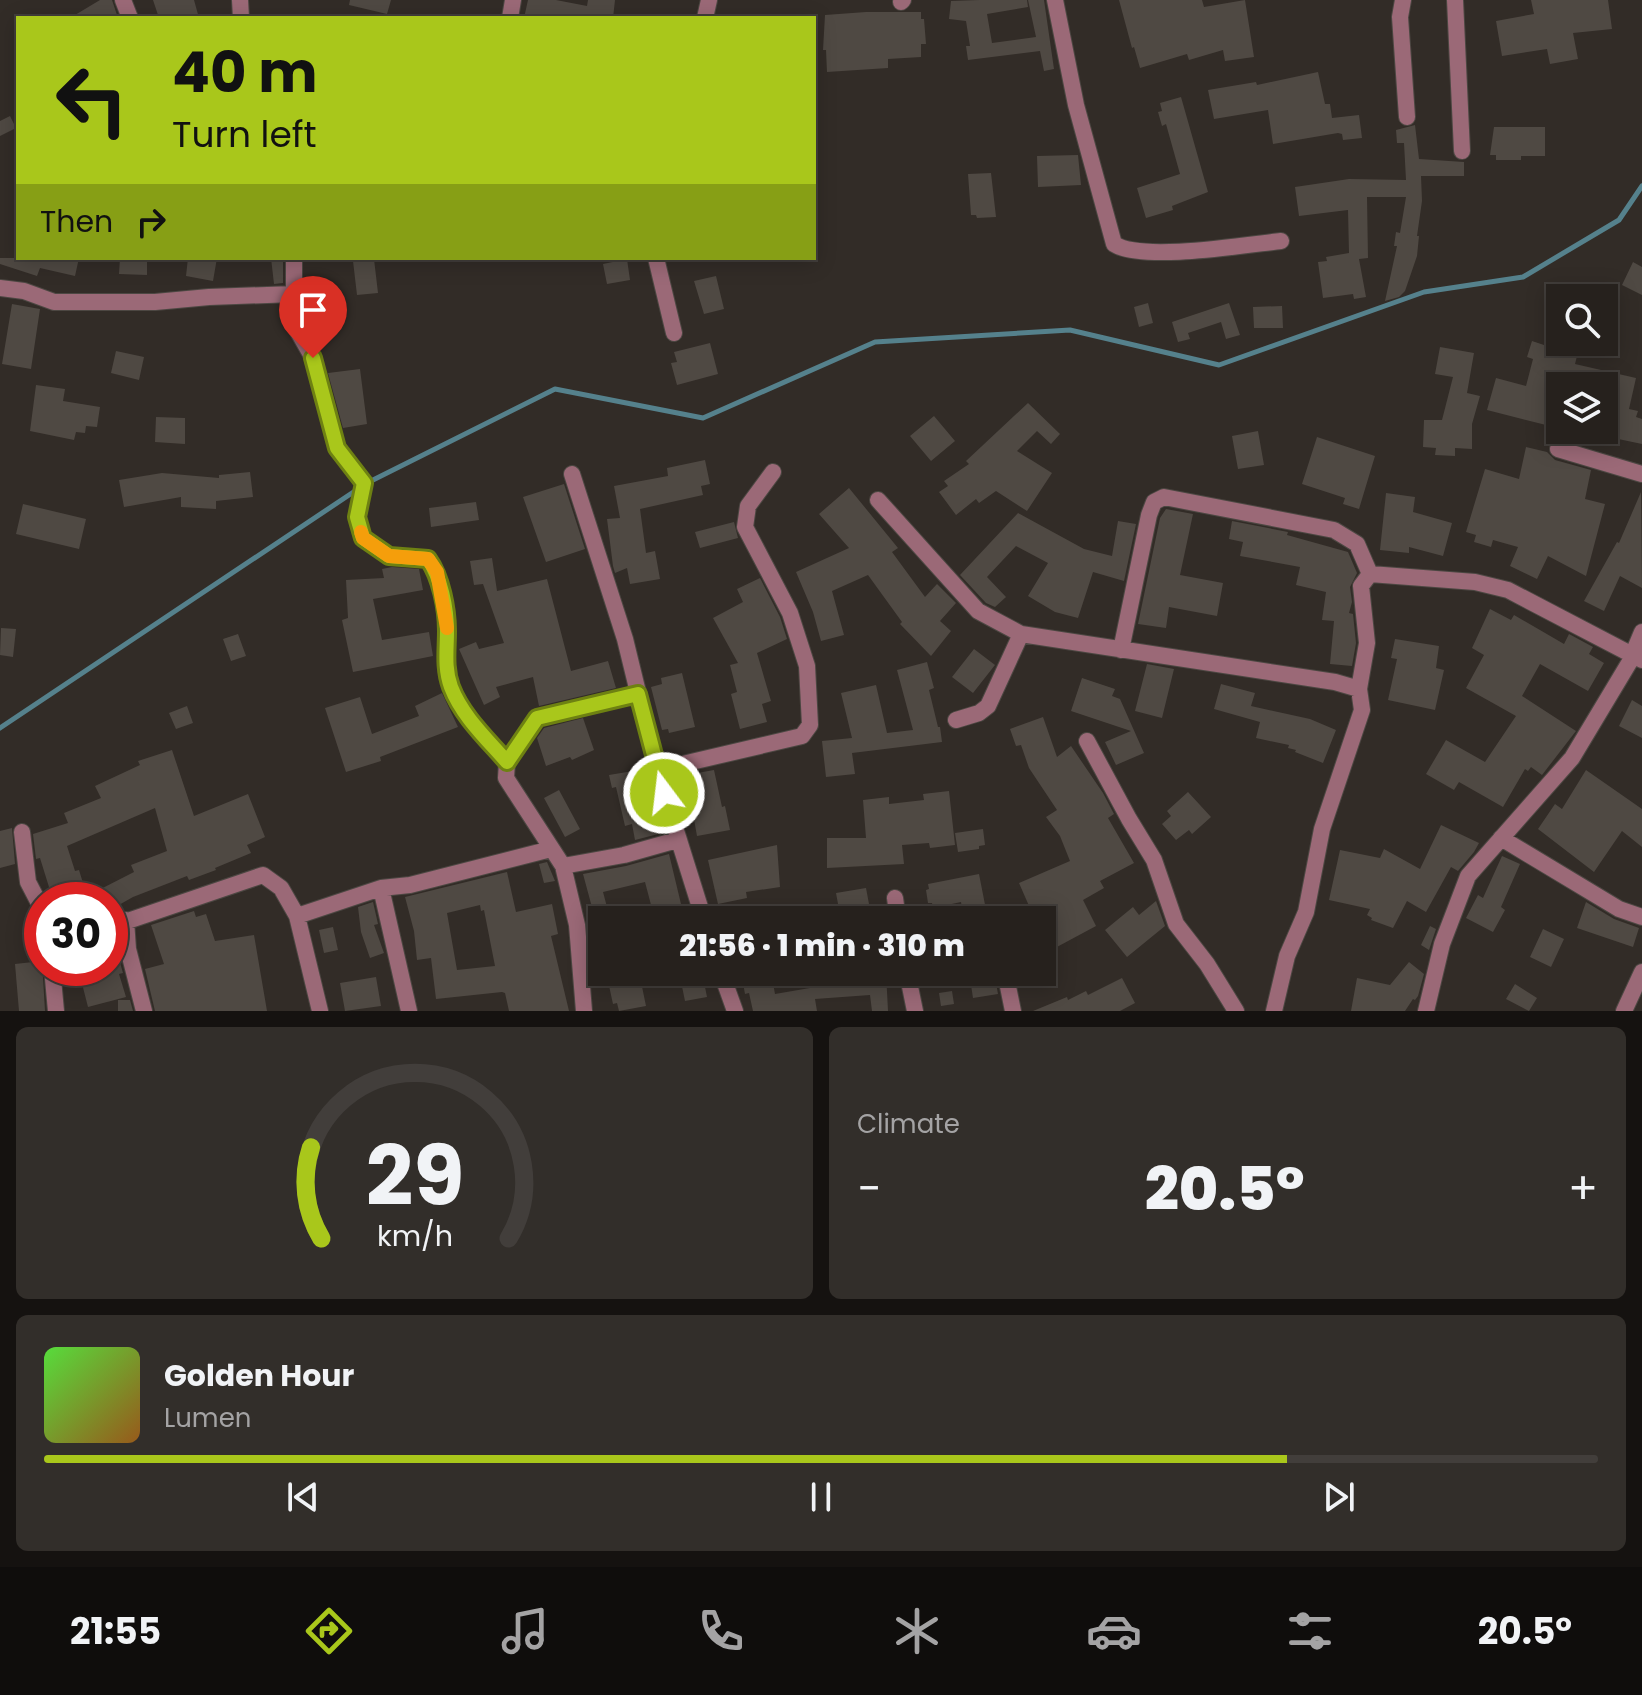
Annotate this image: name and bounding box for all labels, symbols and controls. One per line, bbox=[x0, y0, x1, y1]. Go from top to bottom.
text: 40 m bbox=[172, 33, 318, 112]
icon: left bbox=[40, 48, 144, 152]
text: Turn left bbox=[172, 109, 317, 160]
text: Then bbox=[40, 200, 113, 243]
icon: right bbox=[129, 200, 173, 244]
pin bbox=[279, 276, 347, 358]
map controls bbox=[1546, 284, 1618, 444]
button: search bbox=[1546, 284, 1618, 356]
icon: arrive bbox=[291, 288, 335, 332]
button: layers bbox=[1546, 372, 1618, 444]
position arrow bbox=[622, 751, 706, 835]
speed limit sign: 30 bbox=[24, 882, 128, 986]
text: 21:56 · 1 min · 310 m bbox=[679, 924, 965, 967]
text: Climate bbox=[857, 1106, 960, 1142]
text: 29 bbox=[365, 1118, 464, 1234]
text: 20.5° bbox=[1145, 1147, 1304, 1231]
text: − bbox=[857, 1158, 881, 1219]
text: + bbox=[1568, 1158, 1598, 1219]
text: km/h bbox=[376, 1216, 453, 1256]
text: Golden Hour bbox=[164, 1354, 354, 1397]
text: Lumen bbox=[164, 1400, 251, 1436]
icon: previous bbox=[281, 1475, 325, 1519]
icon: pause bbox=[799, 1475, 843, 1519]
icon: next bbox=[1317, 1475, 1361, 1519]
icon: directions bbox=[301, 1603, 357, 1659]
icon: music bbox=[497, 1603, 553, 1659]
icon: phone bbox=[693, 1603, 749, 1659]
icon: climate bbox=[889, 1603, 945, 1659]
icon: car bbox=[1086, 1603, 1142, 1659]
icon: filters bbox=[1282, 1603, 1338, 1659]
text: 21:55 bbox=[70, 1606, 161, 1657]
text: 20.5° bbox=[1478, 1606, 1572, 1657]

